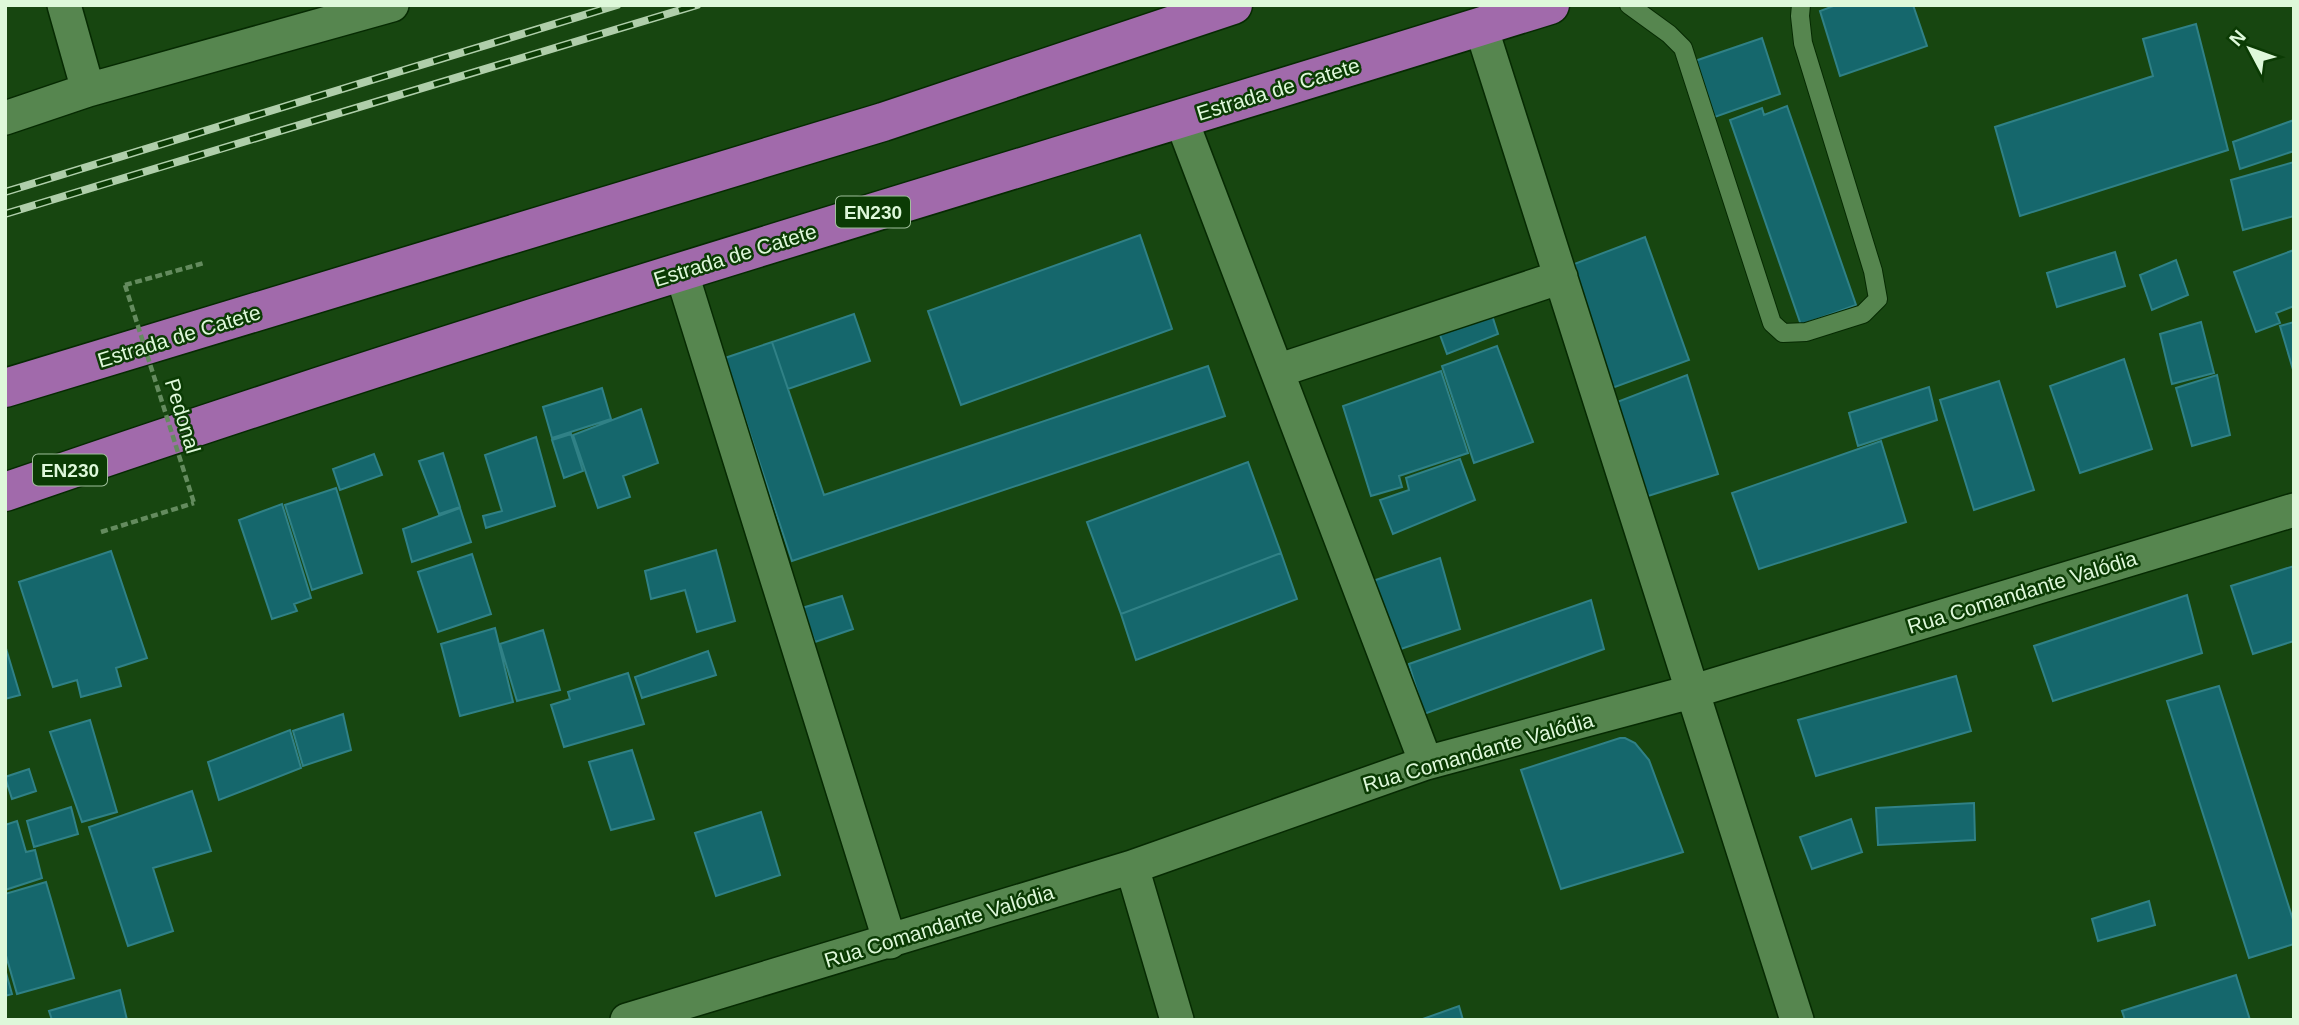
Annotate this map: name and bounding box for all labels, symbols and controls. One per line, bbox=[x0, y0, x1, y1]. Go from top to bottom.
north arrow bbox=[2215, 14, 2285, 84]
text: N bbox=[2225, 26, 2250, 50]
street label: Estrada de Catete bbox=[1194, 53, 1362, 125]
road number: EN230 bbox=[836, 196, 910, 228]
street label: Estrada de Catete bbox=[651, 219, 819, 291]
street label: Estrada de Catete bbox=[95, 300, 263, 372]
street label: Pedonal bbox=[161, 376, 205, 456]
road number: EN230 bbox=[33, 454, 107, 485]
street label: Rua Comandante Valódia bbox=[1904, 546, 2140, 638]
street label: Rua Comandante Valódia bbox=[1360, 708, 1596, 796]
street label: Rua Comandante Valódia bbox=[821, 880, 1057, 972]

